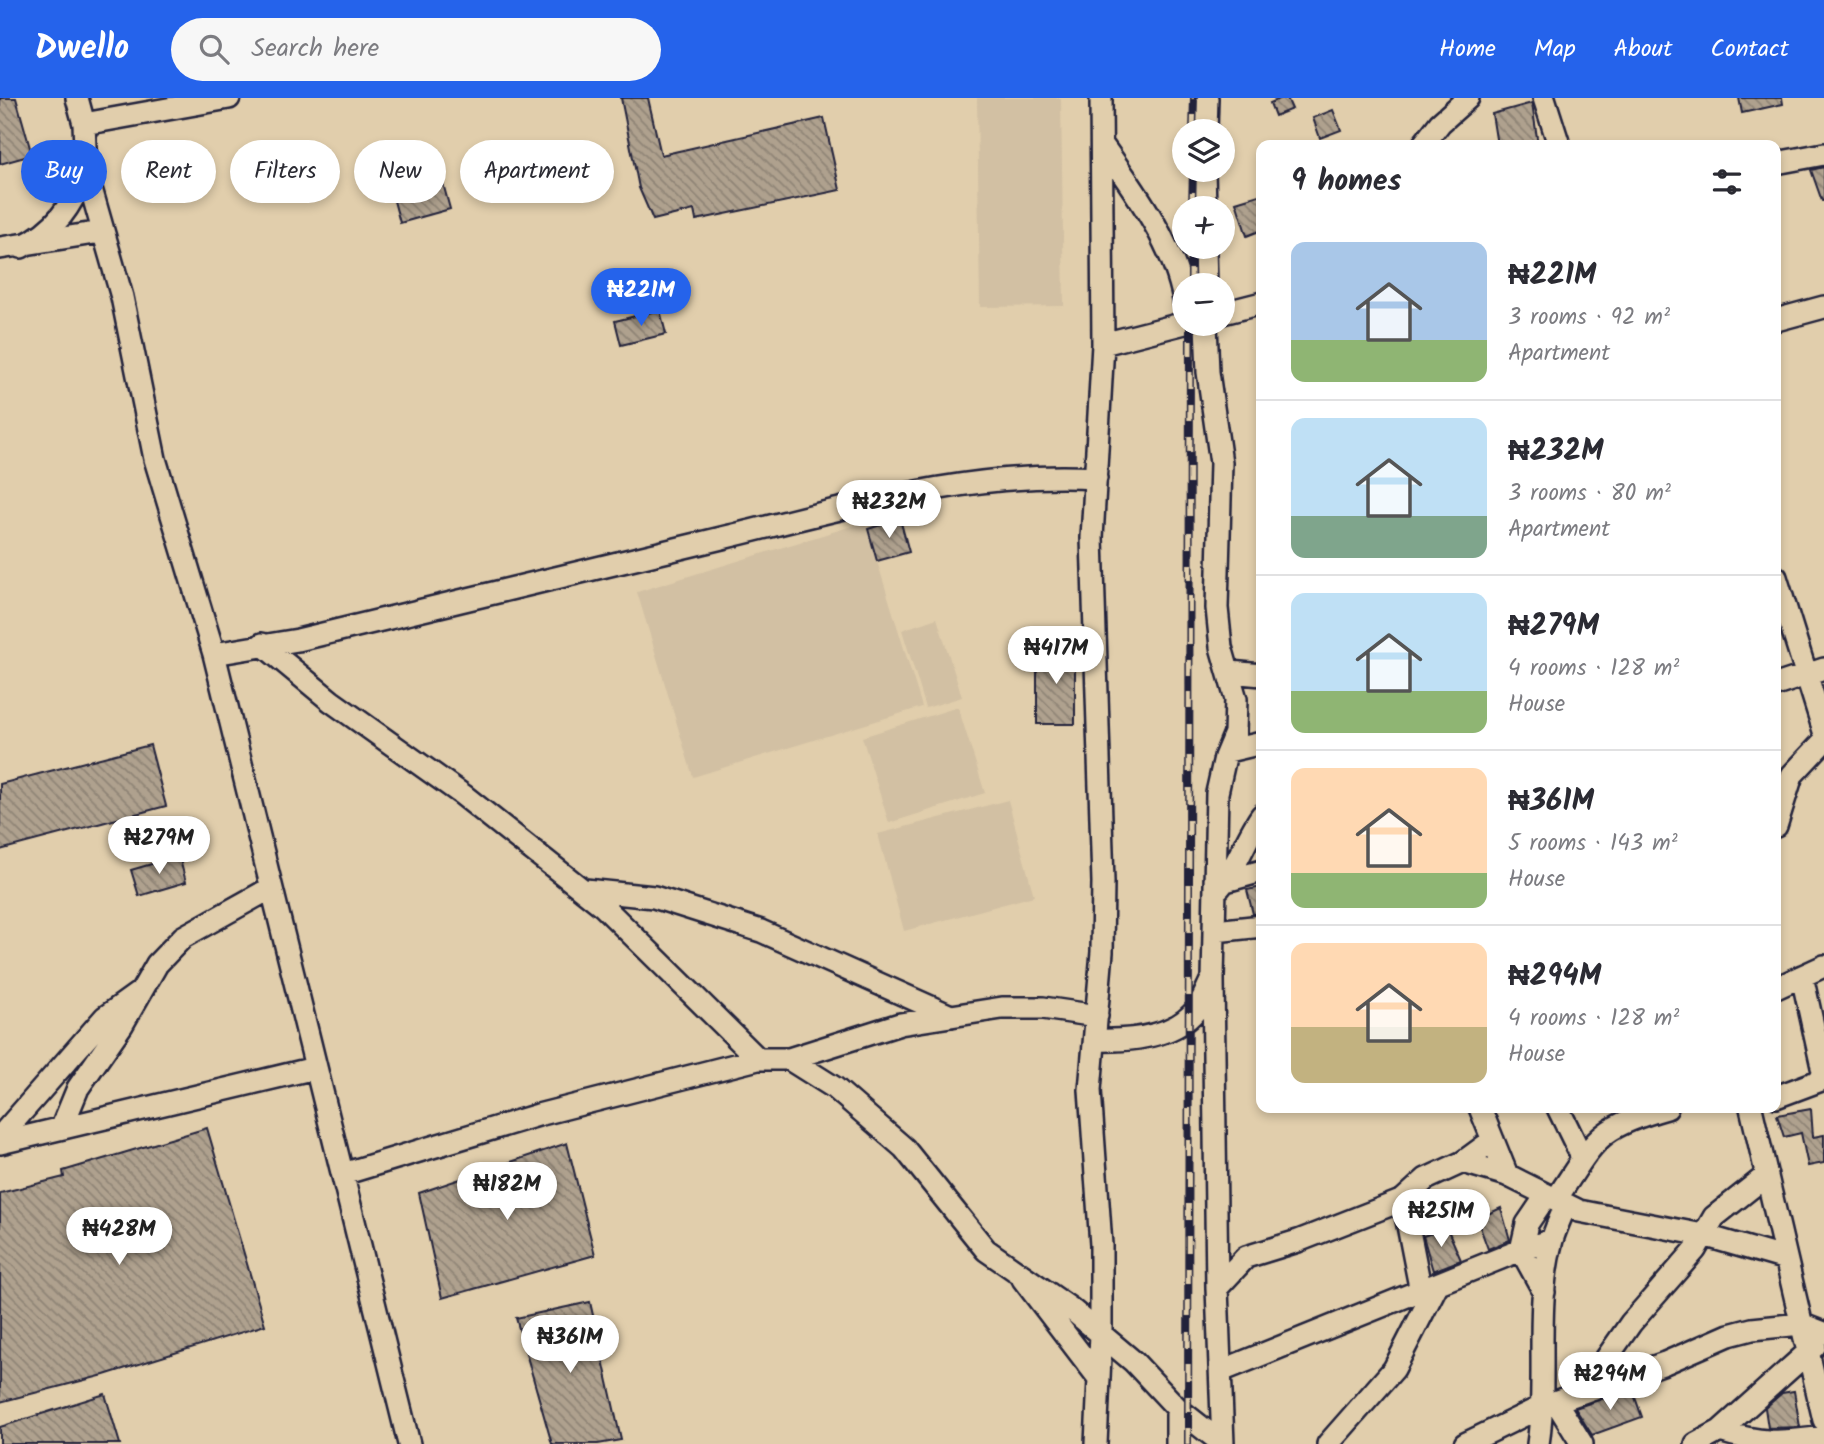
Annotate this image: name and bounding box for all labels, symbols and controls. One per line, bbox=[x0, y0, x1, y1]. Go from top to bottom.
search box bbox=[171, 18, 661, 81]
text: Dwello bbox=[35, 23, 129, 76]
text: Search here bbox=[251, 28, 379, 70]
icon: search bbox=[195, 30, 233, 68]
text: Home bbox=[1439, 30, 1496, 69]
text: Map bbox=[1534, 30, 1576, 69]
text: About bbox=[1614, 30, 1672, 69]
text: Contact bbox=[1710, 30, 1789, 69]
map controls bbox=[1172, 119, 1235, 336]
button: layers bbox=[1172, 119, 1235, 182]
chip: Buy bbox=[21, 140, 107, 203]
chip: Rent bbox=[121, 140, 216, 203]
chip: Filters bbox=[230, 140, 340, 203]
chip: New bbox=[354, 140, 446, 203]
chip: Apartment bbox=[460, 140, 614, 203]
text: 9 homes bbox=[1291, 158, 1402, 206]
icon: filters bbox=[1708, 163, 1746, 201]
button: + bbox=[1172, 196, 1235, 259]
text: ₦221M bbox=[1508, 252, 1596, 300]
pin: ₦221M bbox=[592, 268, 690, 328]
icon: home bbox=[1347, 270, 1431, 354]
text: ₦221M bbox=[607, 273, 675, 309]
button: − bbox=[1172, 273, 1235, 336]
text: 3 rooms · 92 m² bbox=[1508, 300, 1670, 336]
text: Apartment bbox=[1508, 336, 1610, 372]
text: ₦232M bbox=[1508, 428, 1604, 476]
icon: home bbox=[1347, 446, 1431, 530]
text: 3 rooms · 80 m² bbox=[1508, 476, 1671, 512]
pin: ₦232M bbox=[840, 480, 938, 540]
text: ₦232M bbox=[852, 485, 926, 521]
text: Apartment bbox=[1508, 512, 1610, 548]
text: ₦279M bbox=[1508, 603, 1599, 651]
icon: home bbox=[1347, 621, 1431, 705]
pin: ₦417M bbox=[1007, 626, 1105, 686]
text: ₦417M bbox=[1024, 631, 1088, 667]
text: 4 rooms · 128 m² bbox=[1508, 651, 1679, 687]
text: House bbox=[1508, 687, 1565, 723]
text: ₦361M bbox=[1508, 778, 1594, 826]
icon: home bbox=[1347, 796, 1431, 880]
pin: ₦279M bbox=[110, 816, 208, 876]
text: ₦279M bbox=[124, 821, 194, 857]
text: 5 rooms · 143 m² bbox=[1508, 826, 1678, 862]
text: House bbox=[1508, 862, 1565, 898]
text: ₦294M bbox=[1508, 953, 1601, 1001]
icon: home bbox=[1347, 971, 1431, 1055]
text: 4 rooms · 128 m² bbox=[1508, 1001, 1679, 1037]
text: House bbox=[1508, 1037, 1565, 1073]
pin: ₦182M bbox=[458, 1162, 556, 1222]
text: ₦182M bbox=[473, 1167, 541, 1203]
pin: ₦251M bbox=[1392, 1190, 1490, 1249]
text: ₦251M bbox=[1408, 1194, 1474, 1230]
pin: ₦428M bbox=[70, 1208, 168, 1267]
text: ₦428M bbox=[82, 1212, 156, 1248]
pin: ₦361M bbox=[521, 1316, 619, 1375]
text: ₦361M bbox=[537, 1320, 603, 1356]
pin: ₦294M bbox=[1561, 1352, 1659, 1412]
text: ₦294M bbox=[1574, 1357, 1646, 1393]

